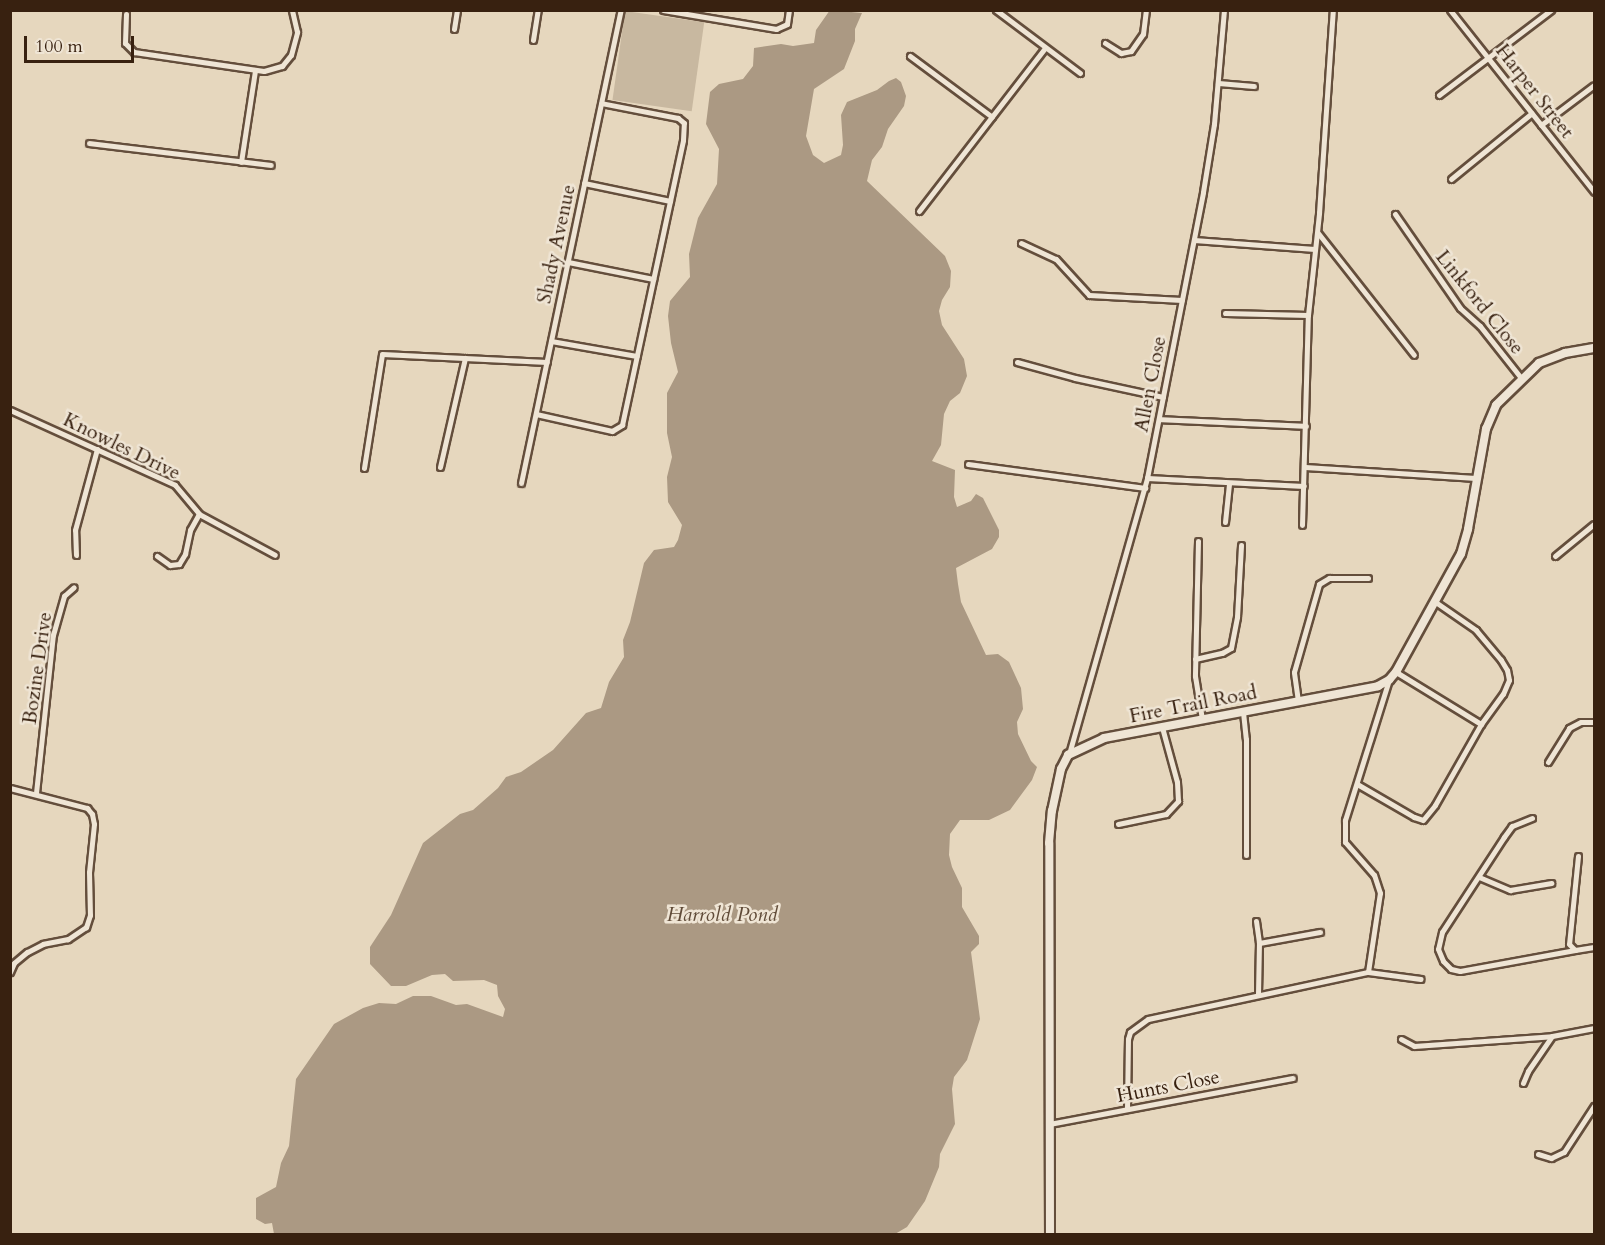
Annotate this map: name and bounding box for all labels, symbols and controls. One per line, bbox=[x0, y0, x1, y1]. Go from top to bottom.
scale bar bbox=[27, 24, 136, 62]
text: 100 m bbox=[35, 34, 83, 59]
street label: Harper Street bbox=[1491, 39, 1579, 143]
street label: Shady Avenue bbox=[532, 182, 580, 306]
street label: Linkford Close bbox=[1431, 245, 1529, 359]
street label: Allen Close bbox=[1129, 334, 1171, 434]
street label: Knowles Drive bbox=[59, 407, 185, 485]
street label: Bozine Drive bbox=[17, 610, 57, 726]
street label: Fire Trail Road bbox=[1127, 680, 1259, 728]
water label: Harrold Pond bbox=[667, 902, 777, 928]
street label: Hunts Close bbox=[1114, 1064, 1222, 1108]

